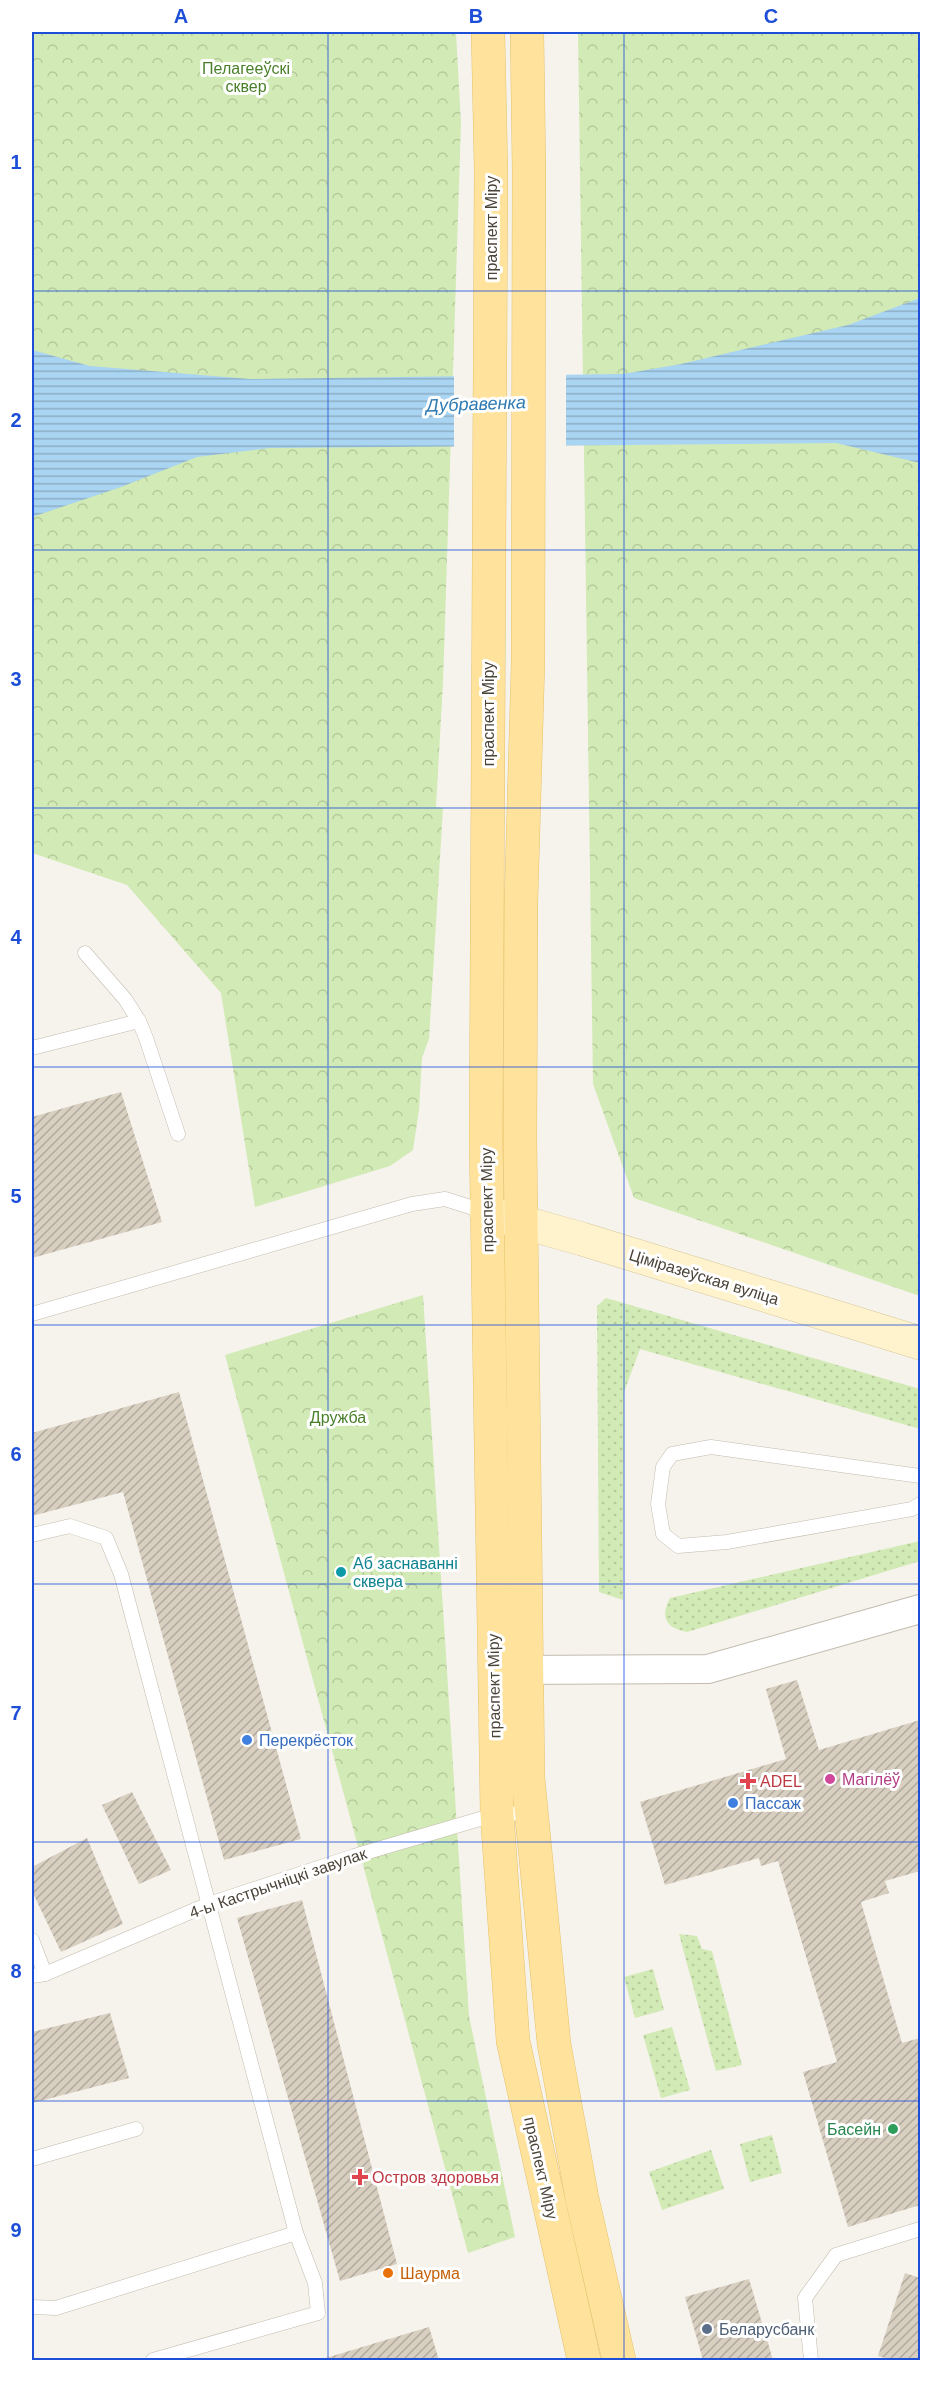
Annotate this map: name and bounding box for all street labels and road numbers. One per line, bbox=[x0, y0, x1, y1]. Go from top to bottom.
street label: праспект Міру bbox=[483, 176, 500, 280]
street label: праспект Міру bbox=[480, 662, 497, 766]
street label: праспект Міру bbox=[478, 1148, 496, 1252]
street label: Ціміразеўская вуліца bbox=[627, 1246, 781, 1308]
street label: праспект Міру bbox=[485, 1634, 503, 1738]
street label: 4-ы Кастрычніцкі завулак bbox=[187, 1844, 370, 1921]
street label: праспект Міру bbox=[521, 2115, 561, 2221]

